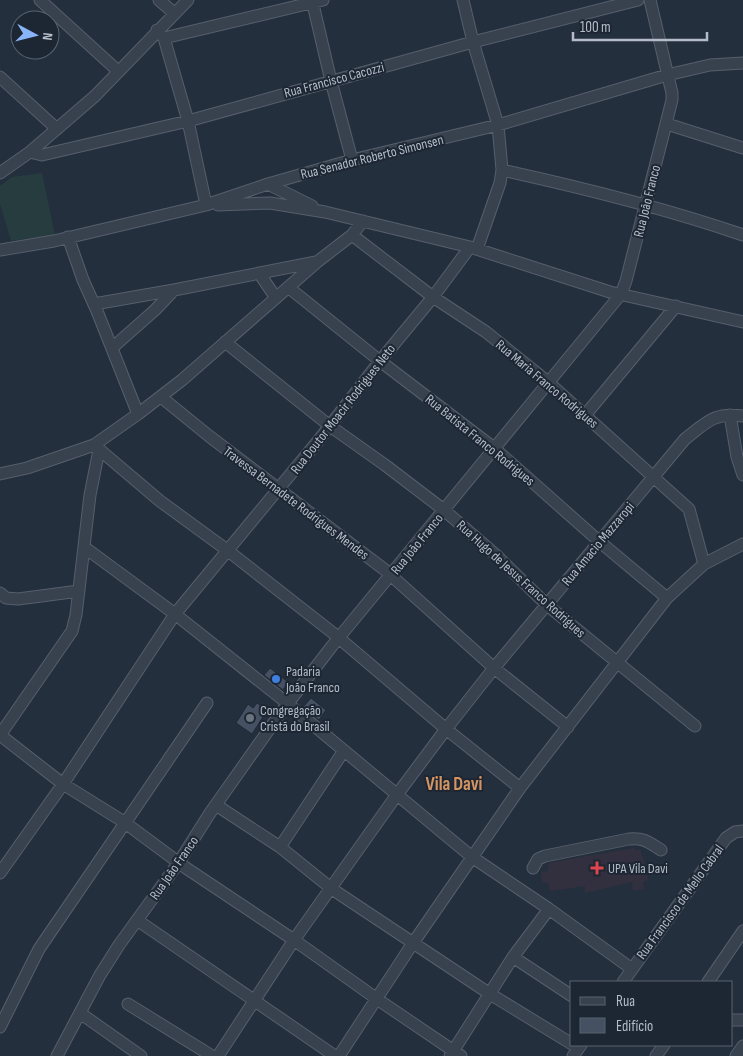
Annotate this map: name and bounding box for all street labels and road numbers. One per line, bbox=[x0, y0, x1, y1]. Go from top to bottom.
street label: Rua Francisco Cacozzi bbox=[282, 58, 386, 102]
street label: Rua Senador Roberto Simonsen bbox=[299, 131, 445, 183]
street label: Rua João Franco bbox=[630, 163, 664, 239]
street label: Rua Maria Franco Rodrigues bbox=[492, 336, 602, 432]
street label: Rua Doutor Moacir Rodrigues Neto bbox=[287, 340, 399, 477]
street label: Rua Batista Franco Rodrigues bbox=[422, 391, 538, 489]
street label: Travessa Bernadete Rodrigues Mendes bbox=[220, 443, 372, 563]
street label: Rua Amacio Mazzaropi bbox=[558, 499, 638, 589]
street label: Rua João Franco bbox=[387, 510, 447, 578]
street label: Rua Hugo de Jesus Franco Rodrigues bbox=[453, 517, 589, 641]
street label: Rua João Franco bbox=[146, 833, 202, 903]
street label: Rua Francisco de Mello Cabral bbox=[633, 841, 727, 963]

